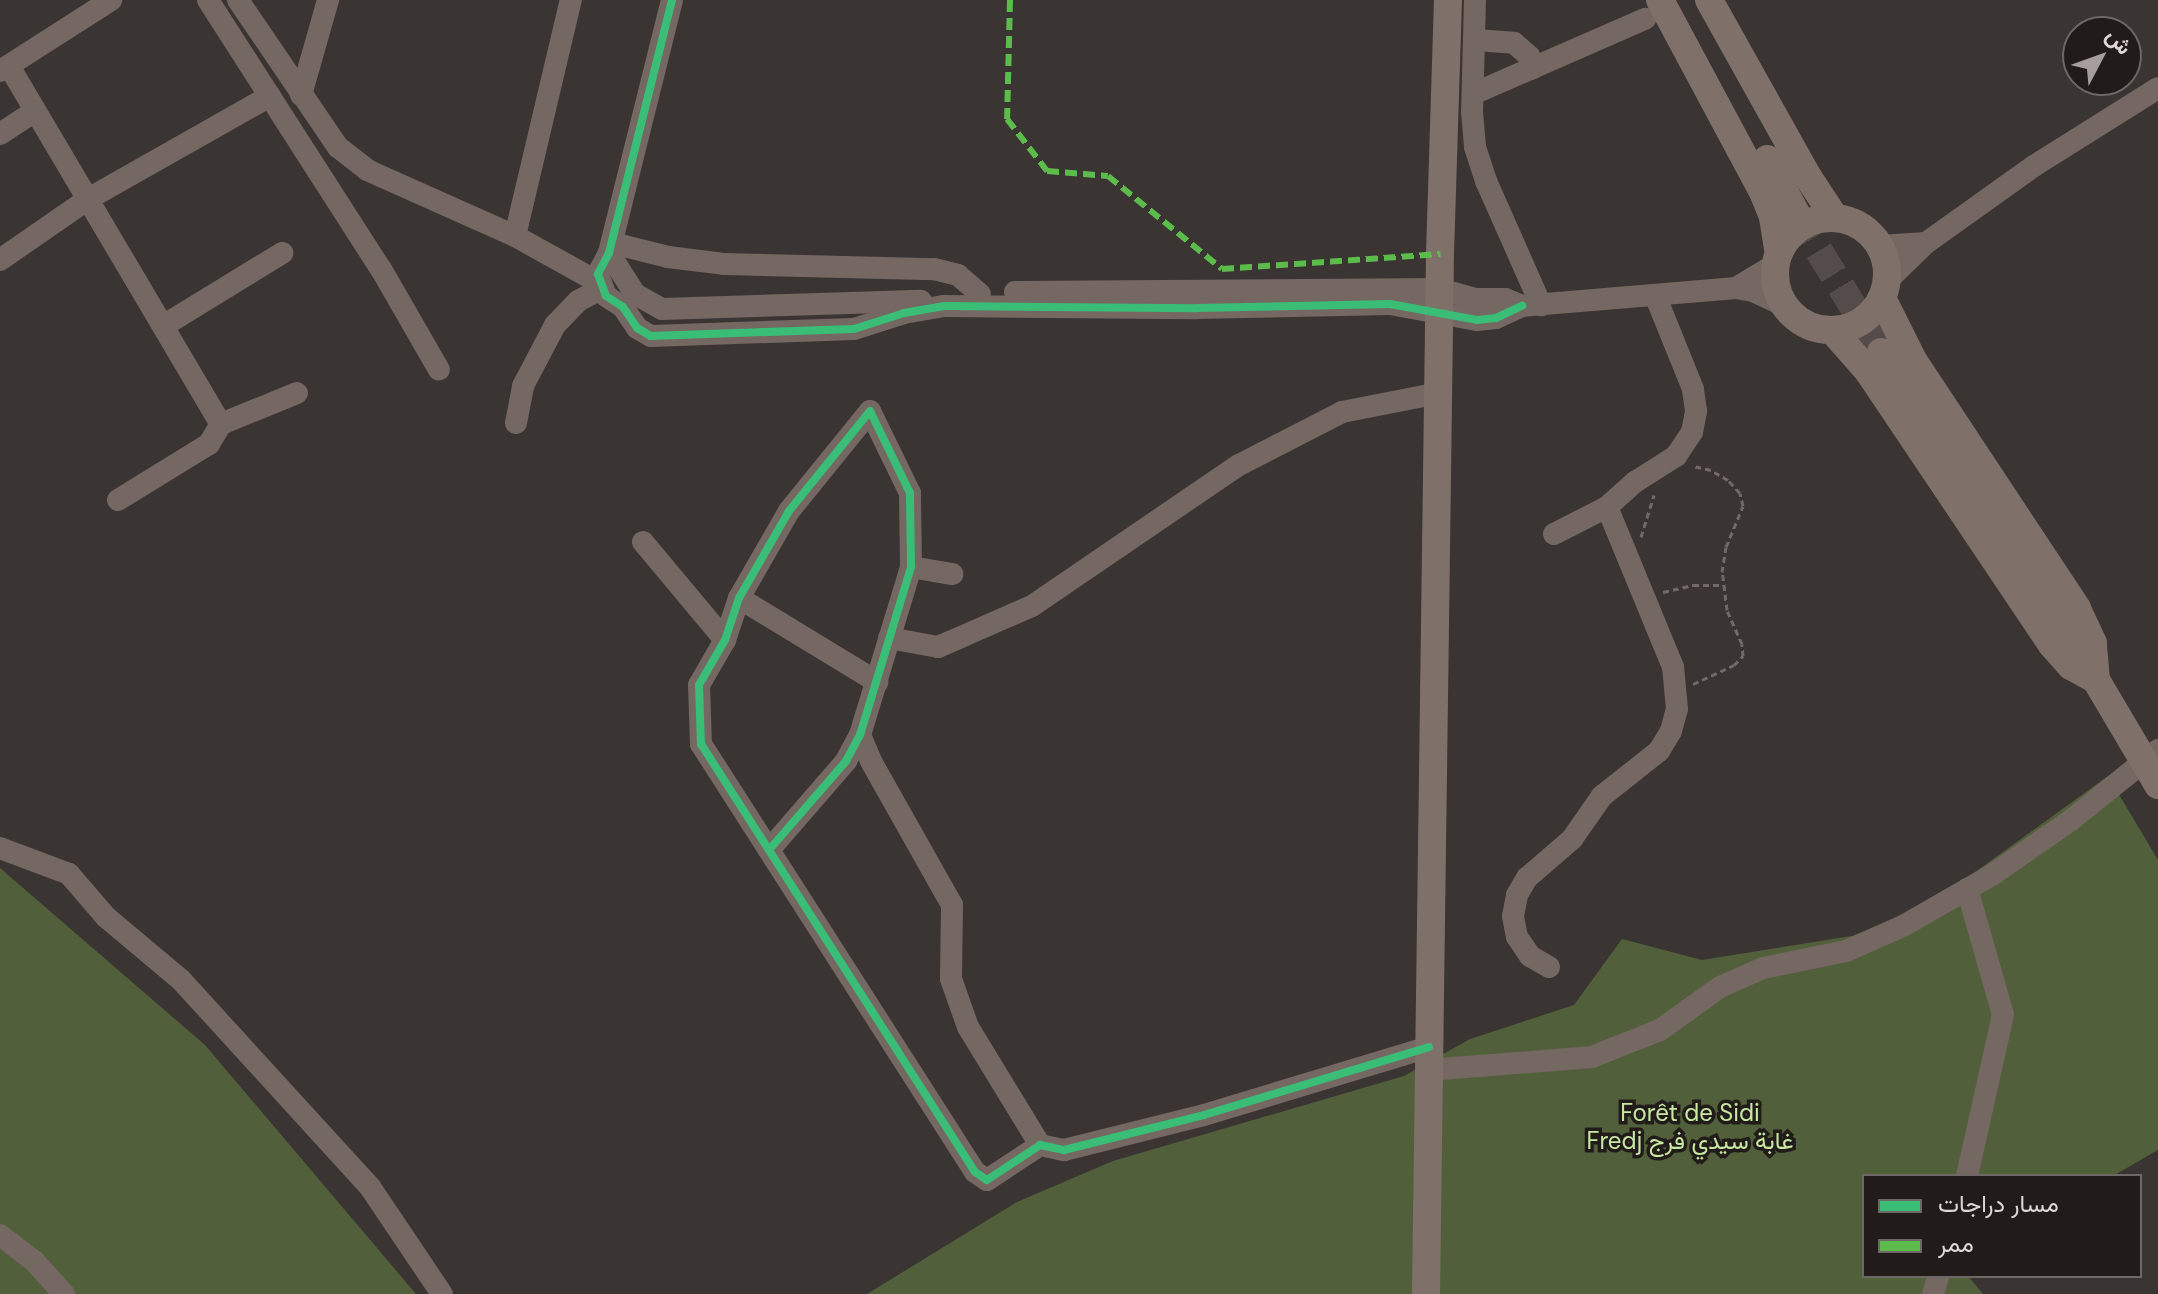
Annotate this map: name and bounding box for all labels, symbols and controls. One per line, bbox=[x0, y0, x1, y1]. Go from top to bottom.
north arrow bbox=[2062, 16, 2142, 96]
text: ش bbox=[2099, 22, 2139, 61]
park label: Forêt de Sidi Fredj غابة سيدي فرج bbox=[1587, 1099, 1793, 1155]
legend bbox=[1862, 1174, 2142, 1278]
text: مسار دراجات bbox=[1938, 1188, 2059, 1219]
text: ممر bbox=[1938, 1228, 1974, 1259]

